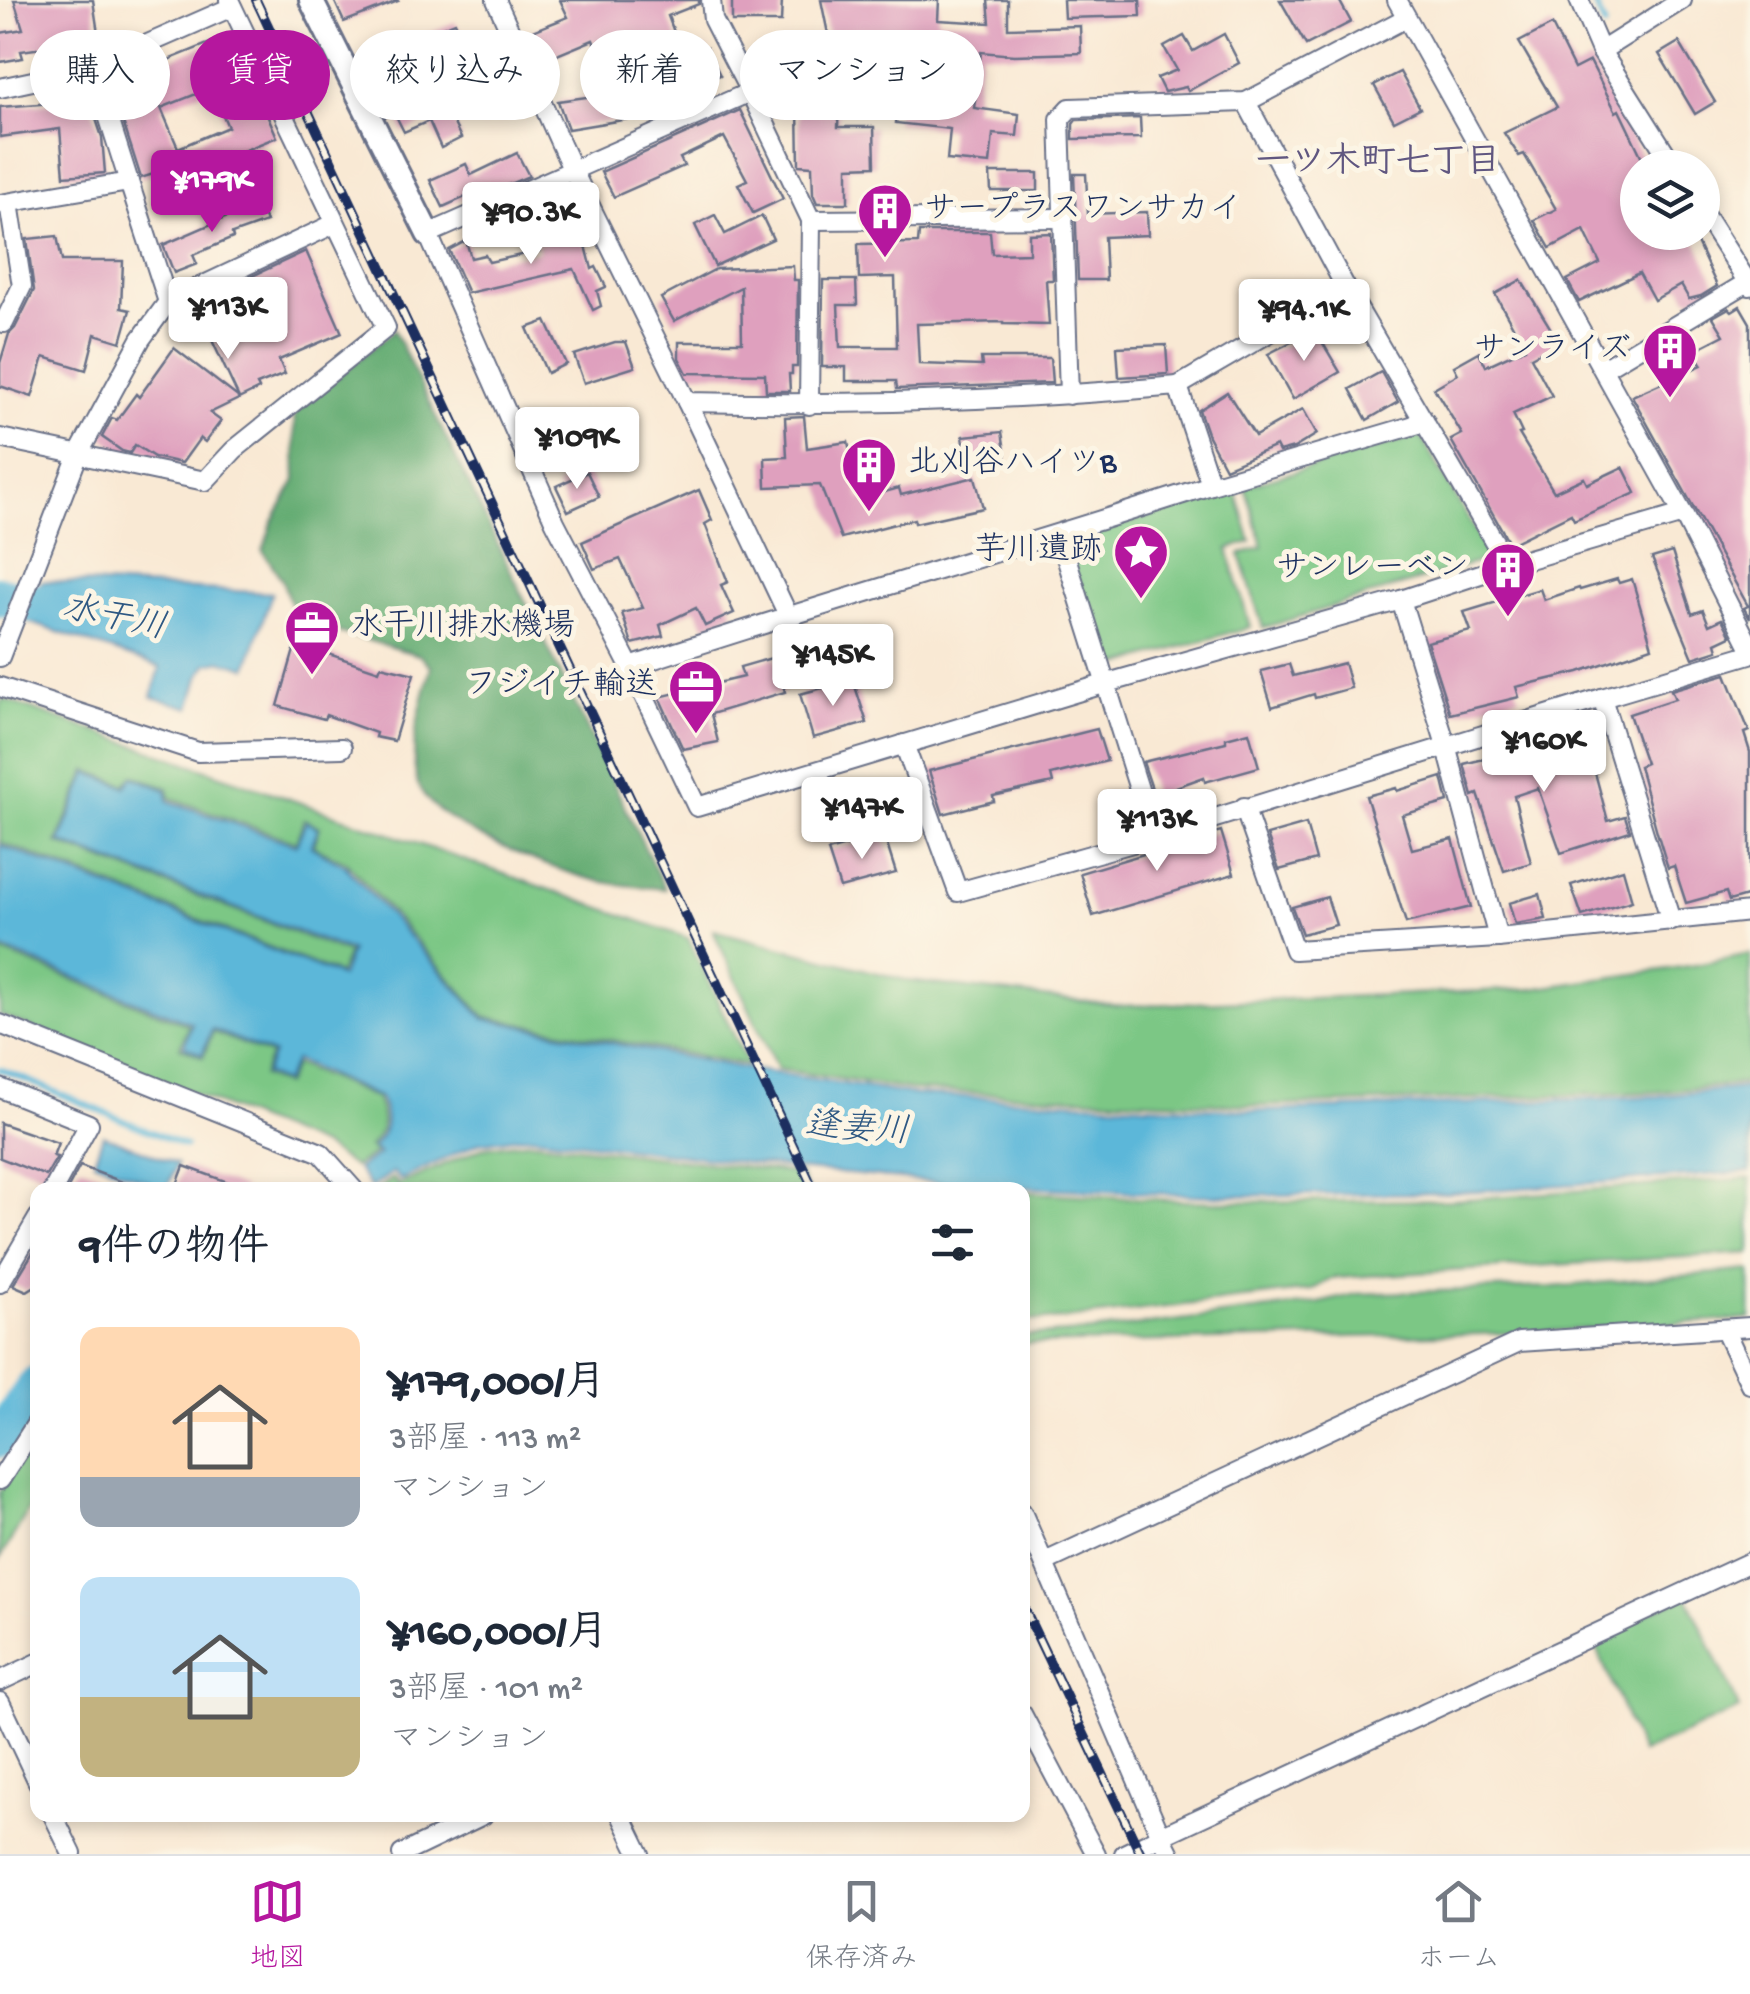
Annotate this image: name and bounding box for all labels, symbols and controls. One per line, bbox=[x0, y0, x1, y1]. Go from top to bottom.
chip: 購入 bbox=[30, 30, 170, 120]
chip: 賃貸 bbox=[190, 30, 330, 120]
chip: 絞り込み bbox=[350, 30, 560, 120]
chip: 新着 bbox=[580, 30, 720, 120]
chip: マンション bbox=[740, 30, 984, 120]
district label: 一ツ木町七丁目 bbox=[1255, 142, 1501, 185]
pin: ¥179K bbox=[142, 150, 282, 235]
map controls bbox=[1620, 150, 1720, 250]
button: layers bbox=[1620, 150, 1720, 250]
text: ¥179K bbox=[173, 163, 251, 201]
building icon: サープラスワンサカイ bbox=[855, 181, 915, 260]
pin: ¥90.3K bbox=[450, 182, 612, 267]
place label: サープラスワンサカイ bbox=[924, 191, 1241, 230]
text: ¥90.3K bbox=[484, 195, 578, 233]
pin: ¥113K bbox=[158, 277, 298, 362]
pin: ¥94.1K bbox=[1223, 279, 1385, 364]
text: ¥113K bbox=[191, 290, 265, 328]
text: ¥94.1K bbox=[1261, 292, 1347, 330]
building icon: サンライズ bbox=[1640, 321, 1700, 400]
place label: サンライズ bbox=[1474, 332, 1631, 370]
pin: ¥109K bbox=[507, 407, 647, 492]
text: ¥109K bbox=[537, 420, 617, 458]
building icon: 北刈谷ハイツB bbox=[839, 435, 899, 514]
place label: 北刈谷ハイツB bbox=[908, 445, 1117, 484]
place icon: 芋川遺跡 bbox=[1111, 522, 1171, 601]
place label: 芋川遺跡 bbox=[974, 531, 1102, 571]
building icon: サンレーベン bbox=[1478, 540, 1538, 619]
place label: サンレーベン bbox=[1276, 551, 1469, 589]
water label: 水干川 bbox=[58, 588, 170, 651]
office icon: 水干川排水機場 bbox=[282, 598, 342, 677]
place label: 水干川排水機場 bbox=[351, 608, 575, 647]
pin: ¥145K bbox=[763, 624, 903, 709]
text: ¥145K bbox=[794, 637, 872, 675]
office icon: フジイチ輸送 bbox=[666, 657, 726, 736]
place label: フジイチ輸送 bbox=[465, 667, 657, 706]
pin: ¥160K bbox=[1474, 710, 1614, 795]
text: ¥160K bbox=[1504, 723, 1584, 761]
pin: ¥147K bbox=[792, 777, 932, 862]
pin: ¥113K bbox=[1087, 789, 1227, 874]
text: ¥147K bbox=[823, 790, 901, 828]
text: ¥113K bbox=[1120, 802, 1194, 840]
water label: 逢妻川 bbox=[803, 1105, 911, 1155]
icon: filters bbox=[925, 1215, 980, 1270]
text: 9件の物件 bbox=[80, 1226, 269, 1275]
text: ¥179,000/月 bbox=[390, 1361, 606, 1410]
icon: home bbox=[160, 1367, 280, 1487]
text: 3部屋 · 113 m² bbox=[390, 1422, 581, 1460]
text: マンション bbox=[390, 1472, 549, 1510]
text: ¥160,000/月 bbox=[390, 1611, 608, 1660]
icon: home bbox=[160, 1617, 280, 1737]
text: 3部屋 · 101 m² bbox=[390, 1672, 583, 1710]
text: マンション bbox=[390, 1722, 549, 1760]
tab: 地図 bbox=[250, 1874, 306, 1977]
tab: 保存済み bbox=[806, 1874, 918, 1977]
tab: ホーム bbox=[1417, 1874, 1500, 1977]

